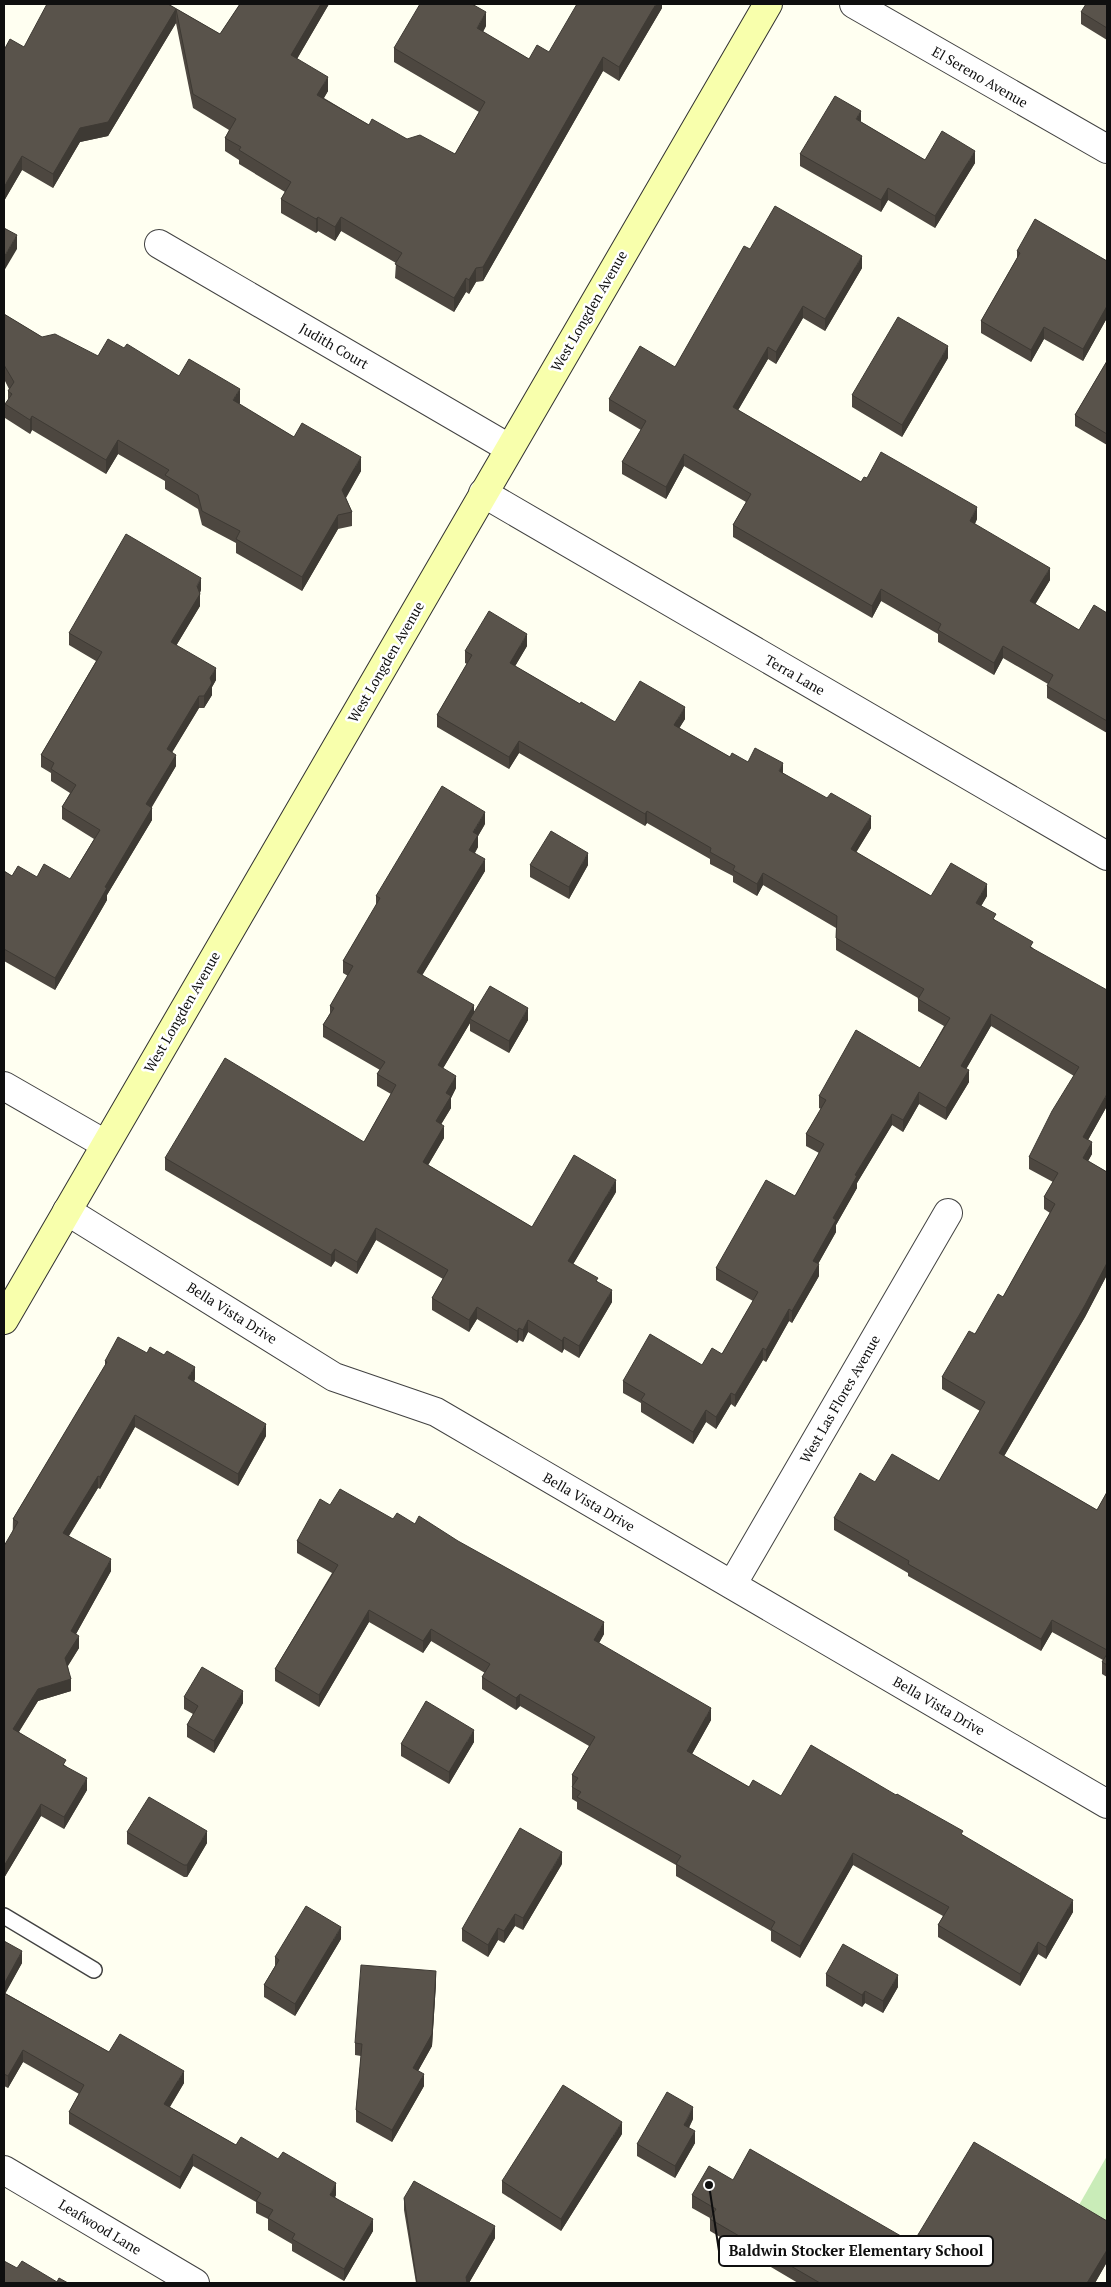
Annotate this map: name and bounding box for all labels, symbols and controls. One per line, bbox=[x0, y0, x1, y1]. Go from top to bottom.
street label: El Sereno Avenue bbox=[929, 41, 1032, 112]
street label: West Longden Avenue bbox=[546, 247, 631, 375]
street label: Judith Court bbox=[296, 318, 373, 373]
street label: West Longden Avenue bbox=[343, 598, 428, 726]
street label: Terra Lane bbox=[762, 650, 829, 699]
street label: West Longden Avenue bbox=[139, 948, 224, 1076]
street label: Bella Vista Drive bbox=[184, 1277, 281, 1348]
street label: West Las Flores Avenue bbox=[795, 1331, 884, 1466]
street label: Bella Vista Drive bbox=[540, 1468, 639, 1536]
street label: Bella Vista Drive bbox=[890, 1672, 989, 1740]
street label: Leafwood Lane bbox=[55, 2194, 145, 2259]
callout: Baldwin Stocker Elementary School bbox=[719, 2236, 993, 2266]
text: Baldwin Stocker Elementary School bbox=[729, 2240, 983, 2260]

